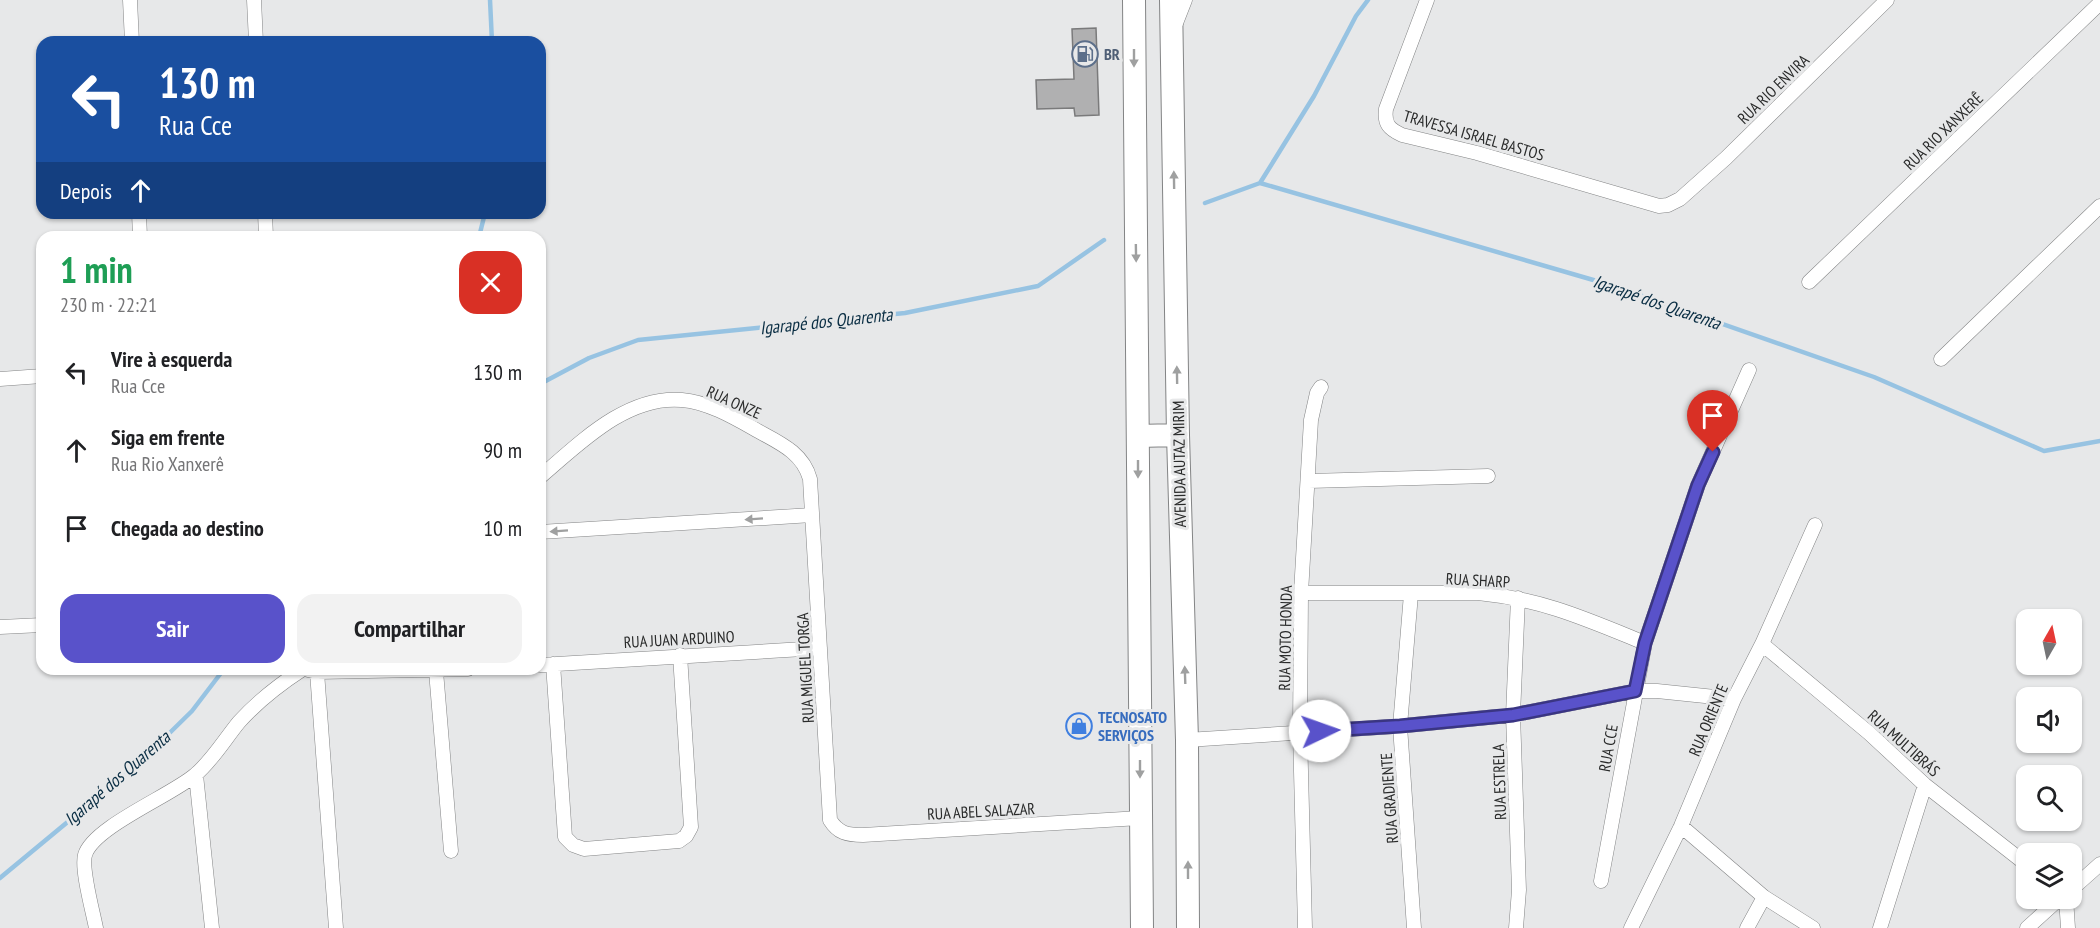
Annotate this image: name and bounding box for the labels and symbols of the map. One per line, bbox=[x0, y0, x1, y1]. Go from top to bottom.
fuel station icon: BR bbox=[1070, 39, 1100, 69]
place label: BR bbox=[1104, 44, 1120, 64]
one-way arrow bbox=[1129, 49, 1139, 68]
street label: RUA RIO ENVIRA bbox=[1733, 50, 1813, 128]
street label: RUA RIO XANXERÊ bbox=[1899, 88, 1987, 174]
street label: TRAVESSA ISRAEL BASTOS bbox=[1401, 105, 1547, 165]
one-way arrow bbox=[1169, 170, 1179, 189]
one-way arrow bbox=[1131, 244, 1141, 263]
water label: Igarapé dos Quarenta bbox=[1590, 269, 1724, 335]
water label: Igarapé dos Quarenta bbox=[759, 303, 894, 339]
one-way arrow bbox=[1172, 365, 1182, 384]
street label: RUA ONZE bbox=[704, 381, 765, 423]
pin bbox=[1687, 390, 1738, 452]
street label: AVENIDA AUTAZ MIRIM bbox=[1168, 401, 1190, 527]
one-way arrow bbox=[1133, 460, 1143, 479]
one-way arrow bbox=[744, 514, 763, 523]
one-way arrow bbox=[550, 526, 569, 536]
street label: RUA SHARP bbox=[1445, 568, 1511, 592]
street label: RUA MOTO HONDA bbox=[1274, 585, 1296, 691]
north arrow bbox=[2016, 609, 2082, 675]
street label: RUA MIGUEL TORGA bbox=[792, 612, 818, 724]
street label: RUA JUAN ARDUINO bbox=[623, 626, 735, 652]
one-way arrow bbox=[1180, 665, 1190, 684]
street label: RUA ORIENTE bbox=[1684, 681, 1732, 759]
position arrow bbox=[1288, 699, 1352, 763]
street label: RUA MULTIBRÁS bbox=[1864, 705, 1944, 781]
place label: TECNOSATO SERVIÇOS bbox=[1098, 707, 1167, 745]
shop icon: TECNOSATO SERVIÇOS bbox=[1064, 711, 1094, 741]
street label: RUA CCE bbox=[1594, 723, 1622, 773]
water label: Igarapé dos Quarenta bbox=[59, 725, 175, 830]
street label: RUA ESTRELA bbox=[1488, 743, 1510, 820]
street label: RUA GRADIENTE bbox=[1376, 752, 1402, 844]
one-way arrow bbox=[1135, 760, 1145, 779]
street label: RUA ABEL SALAZAR bbox=[927, 798, 1036, 824]
one-way arrow bbox=[1183, 860, 1193, 879]

